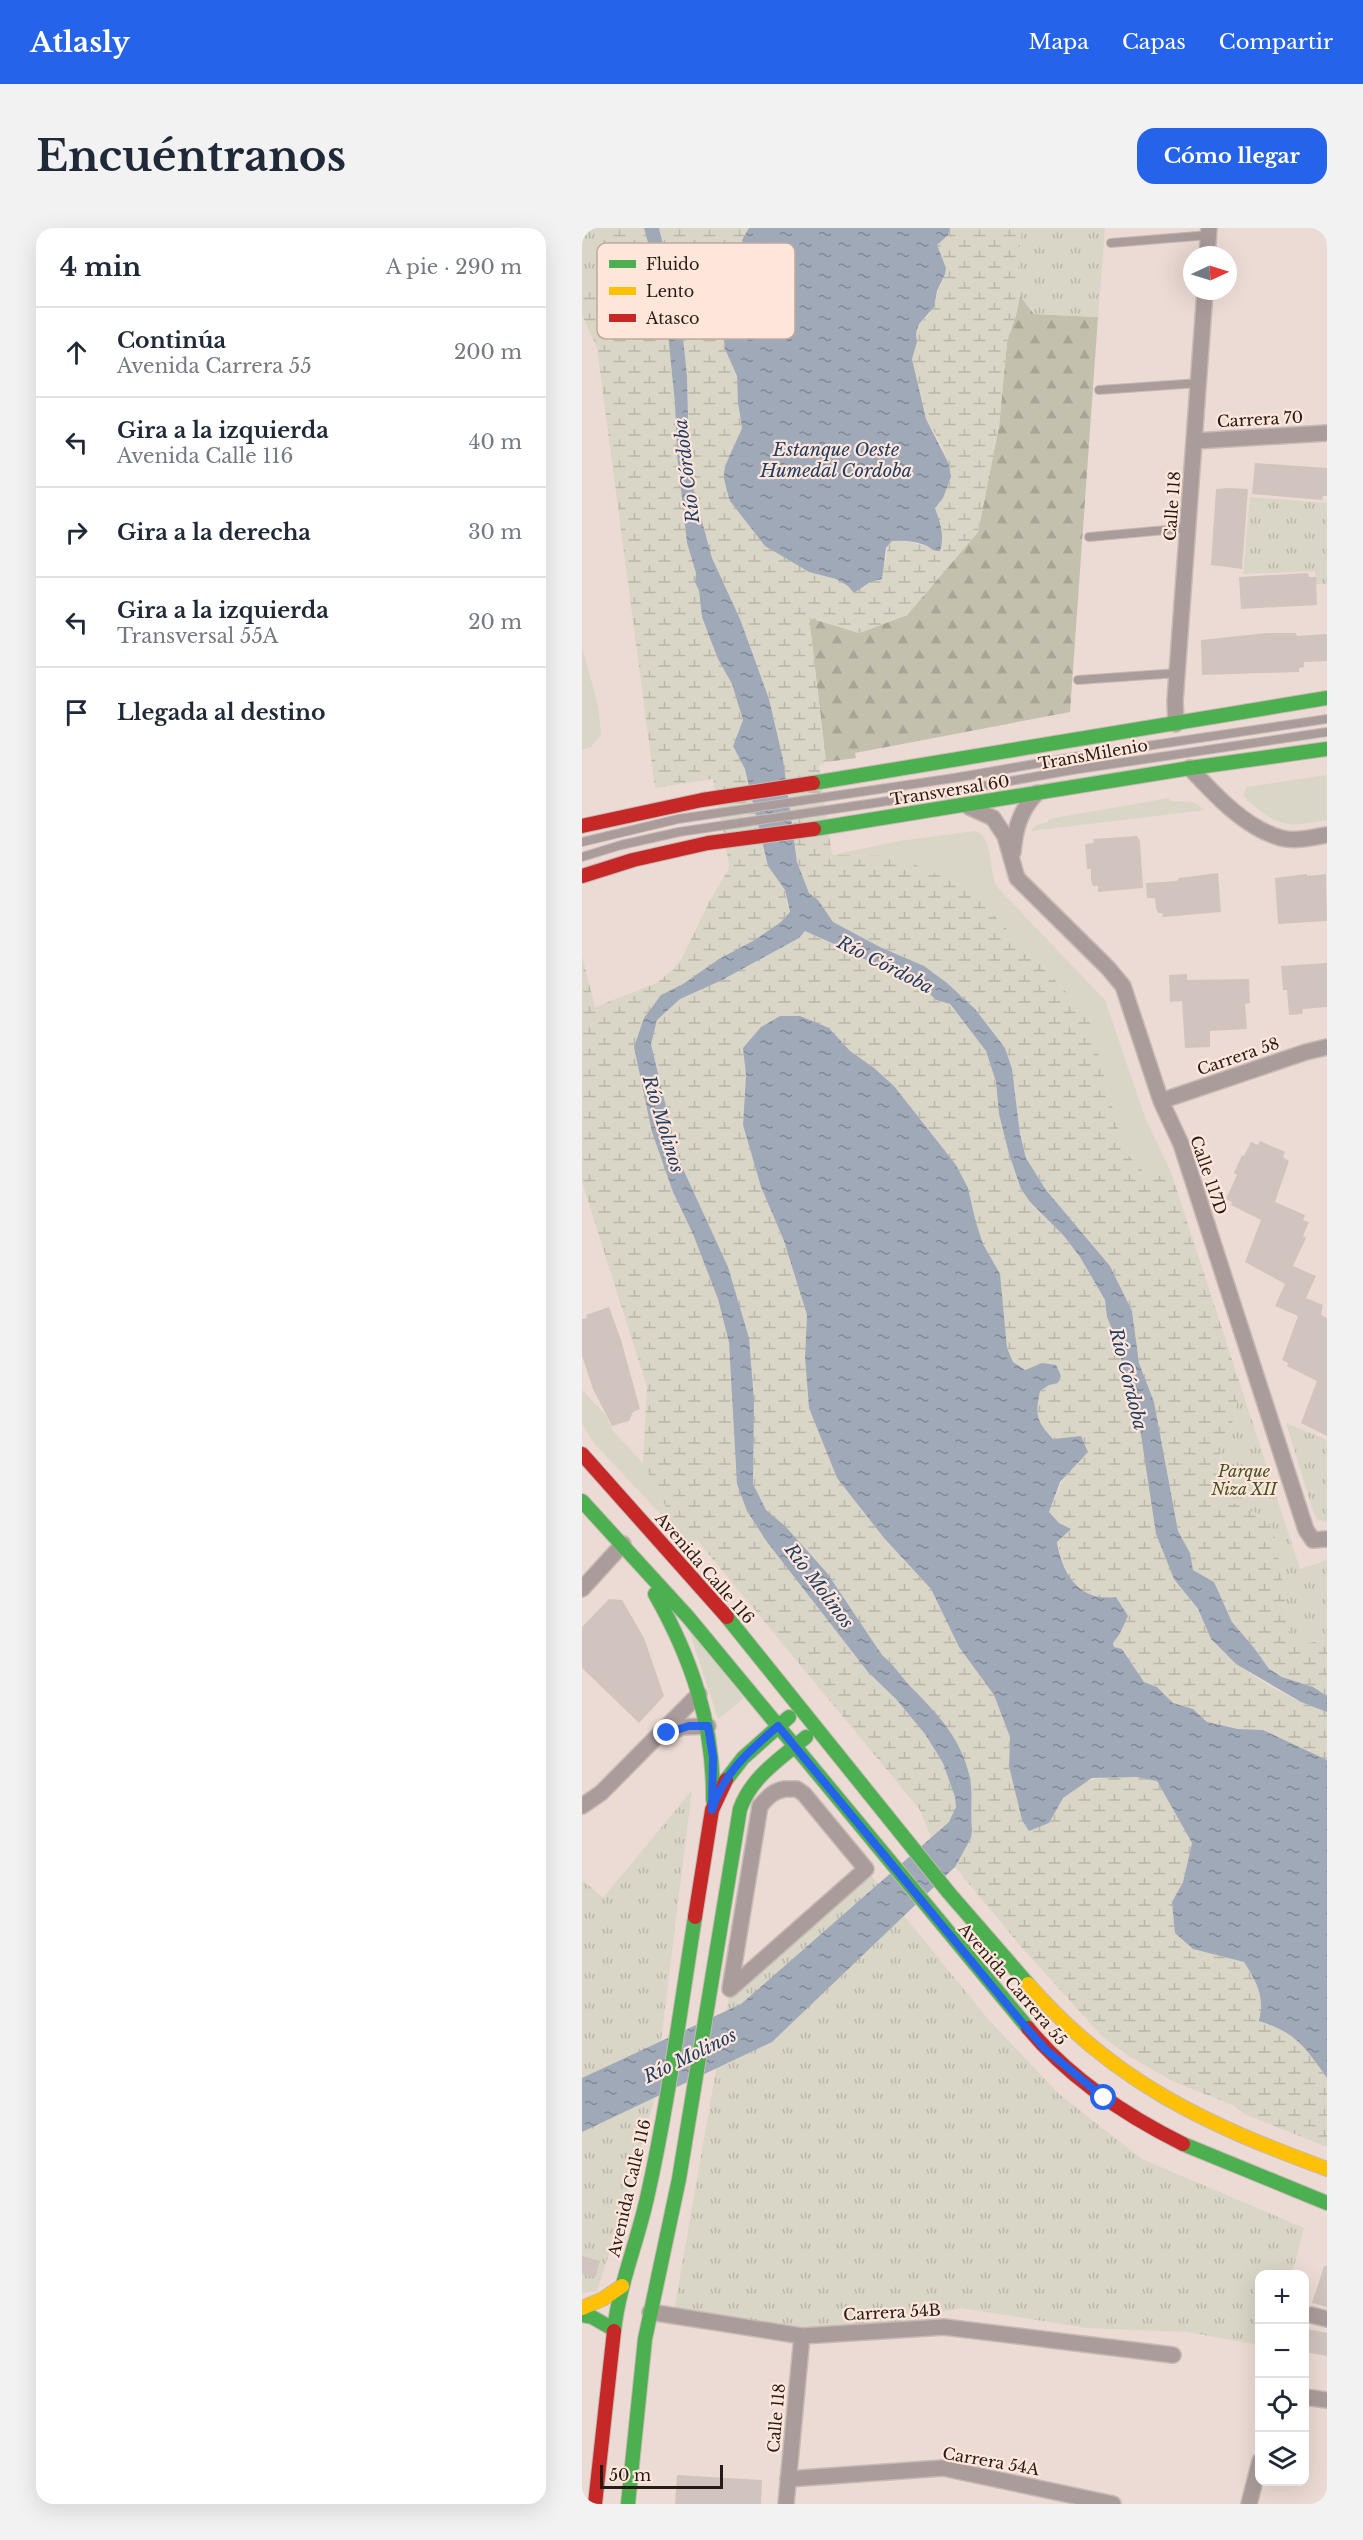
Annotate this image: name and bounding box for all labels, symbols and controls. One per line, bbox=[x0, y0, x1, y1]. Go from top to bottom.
text: Atlasly bbox=[30, 25, 130, 60]
text: Mapa bbox=[1029, 29, 1089, 55]
text: Capas bbox=[1122, 29, 1186, 55]
text: Compartir bbox=[1219, 29, 1333, 55]
button: Cómo llegar bbox=[1137, 128, 1327, 184]
text: Encuéntranos bbox=[36, 130, 346, 182]
legend bbox=[597, 243, 795, 339]
north arrow bbox=[1183, 246, 1237, 300]
text: 4 min bbox=[60, 251, 141, 283]
text: Fluido bbox=[646, 254, 699, 274]
text: A pie · 290 m bbox=[386, 255, 522, 279]
text: Lento bbox=[646, 281, 694, 301]
text: Atasco bbox=[645, 308, 699, 328]
text: Continúa bbox=[117, 327, 226, 354]
icon: ahead bbox=[60, 336, 93, 369]
text: 200 m bbox=[454, 340, 522, 364]
text: Avenida Carrera 55 bbox=[117, 354, 312, 378]
street label: Carrera 70 bbox=[1216, 407, 1304, 431]
text: Gira a la izquierda bbox=[117, 417, 329, 444]
water label: Río Córdoba bbox=[670, 418, 704, 525]
icon: left bbox=[60, 426, 93, 459]
text: 40 m bbox=[469, 430, 522, 454]
water label: Estanque Oeste Humedal Cordoba bbox=[759, 439, 912, 482]
text: Avenida Calle 116 bbox=[117, 444, 293, 468]
street label: Calle 118 bbox=[1160, 470, 1184, 542]
icon: right bbox=[60, 516, 93, 549]
text: Gira a la derecha bbox=[117, 519, 311, 546]
text: 30 m bbox=[468, 520, 522, 544]
text: Gira a la izquierda bbox=[117, 597, 329, 624]
icon: left bbox=[60, 606, 93, 639]
text: 20 m bbox=[468, 610, 522, 634]
text: Transversal 55A bbox=[117, 624, 278, 648]
icon: arrive bbox=[60, 696, 93, 729]
text: Llegada al destino bbox=[117, 699, 326, 726]
street label: TransMilenio bbox=[1037, 735, 1149, 773]
street label: Transversal 60 bbox=[889, 771, 1011, 809]
water label: Río Córdoba bbox=[832, 931, 937, 999]
street label: Carrera 58 bbox=[1194, 1033, 1282, 1079]
water label: Río Molinos bbox=[637, 1072, 688, 1175]
street label: Calle 117D bbox=[1186, 1133, 1232, 1217]
water label: Río Córdoba bbox=[1104, 1325, 1151, 1432]
park label: Parque Niza XII bbox=[1210, 1461, 1278, 1499]
street label: Avenida Calle 116 bbox=[651, 1507, 759, 1628]
water label: Río Molinos bbox=[779, 1538, 858, 1633]
route end bbox=[653, 1719, 679, 1745]
street label: Avenida Carrera 55 bbox=[954, 1918, 1072, 2049]
water label: Río Molinos bbox=[639, 2024, 740, 2088]
route start bbox=[1090, 2084, 1116, 2110]
street label: Avenida Calle 116 bbox=[603, 2117, 655, 2260]
map controls bbox=[1255, 2270, 1309, 2486]
button: + bbox=[1255, 2270, 1309, 2324]
street label: Carrera 54B bbox=[843, 2299, 941, 2325]
button: − bbox=[1255, 2324, 1309, 2378]
button: locate bbox=[1255, 2378, 1309, 2432]
street label: Calle 118 bbox=[763, 2382, 789, 2454]
button: layers bbox=[1255, 2432, 1309, 2486]
street label: Carrera 54A bbox=[941, 2443, 1041, 2479]
scale bar bbox=[600, 2462, 723, 2490]
text: 50 m bbox=[609, 2465, 651, 2485]

